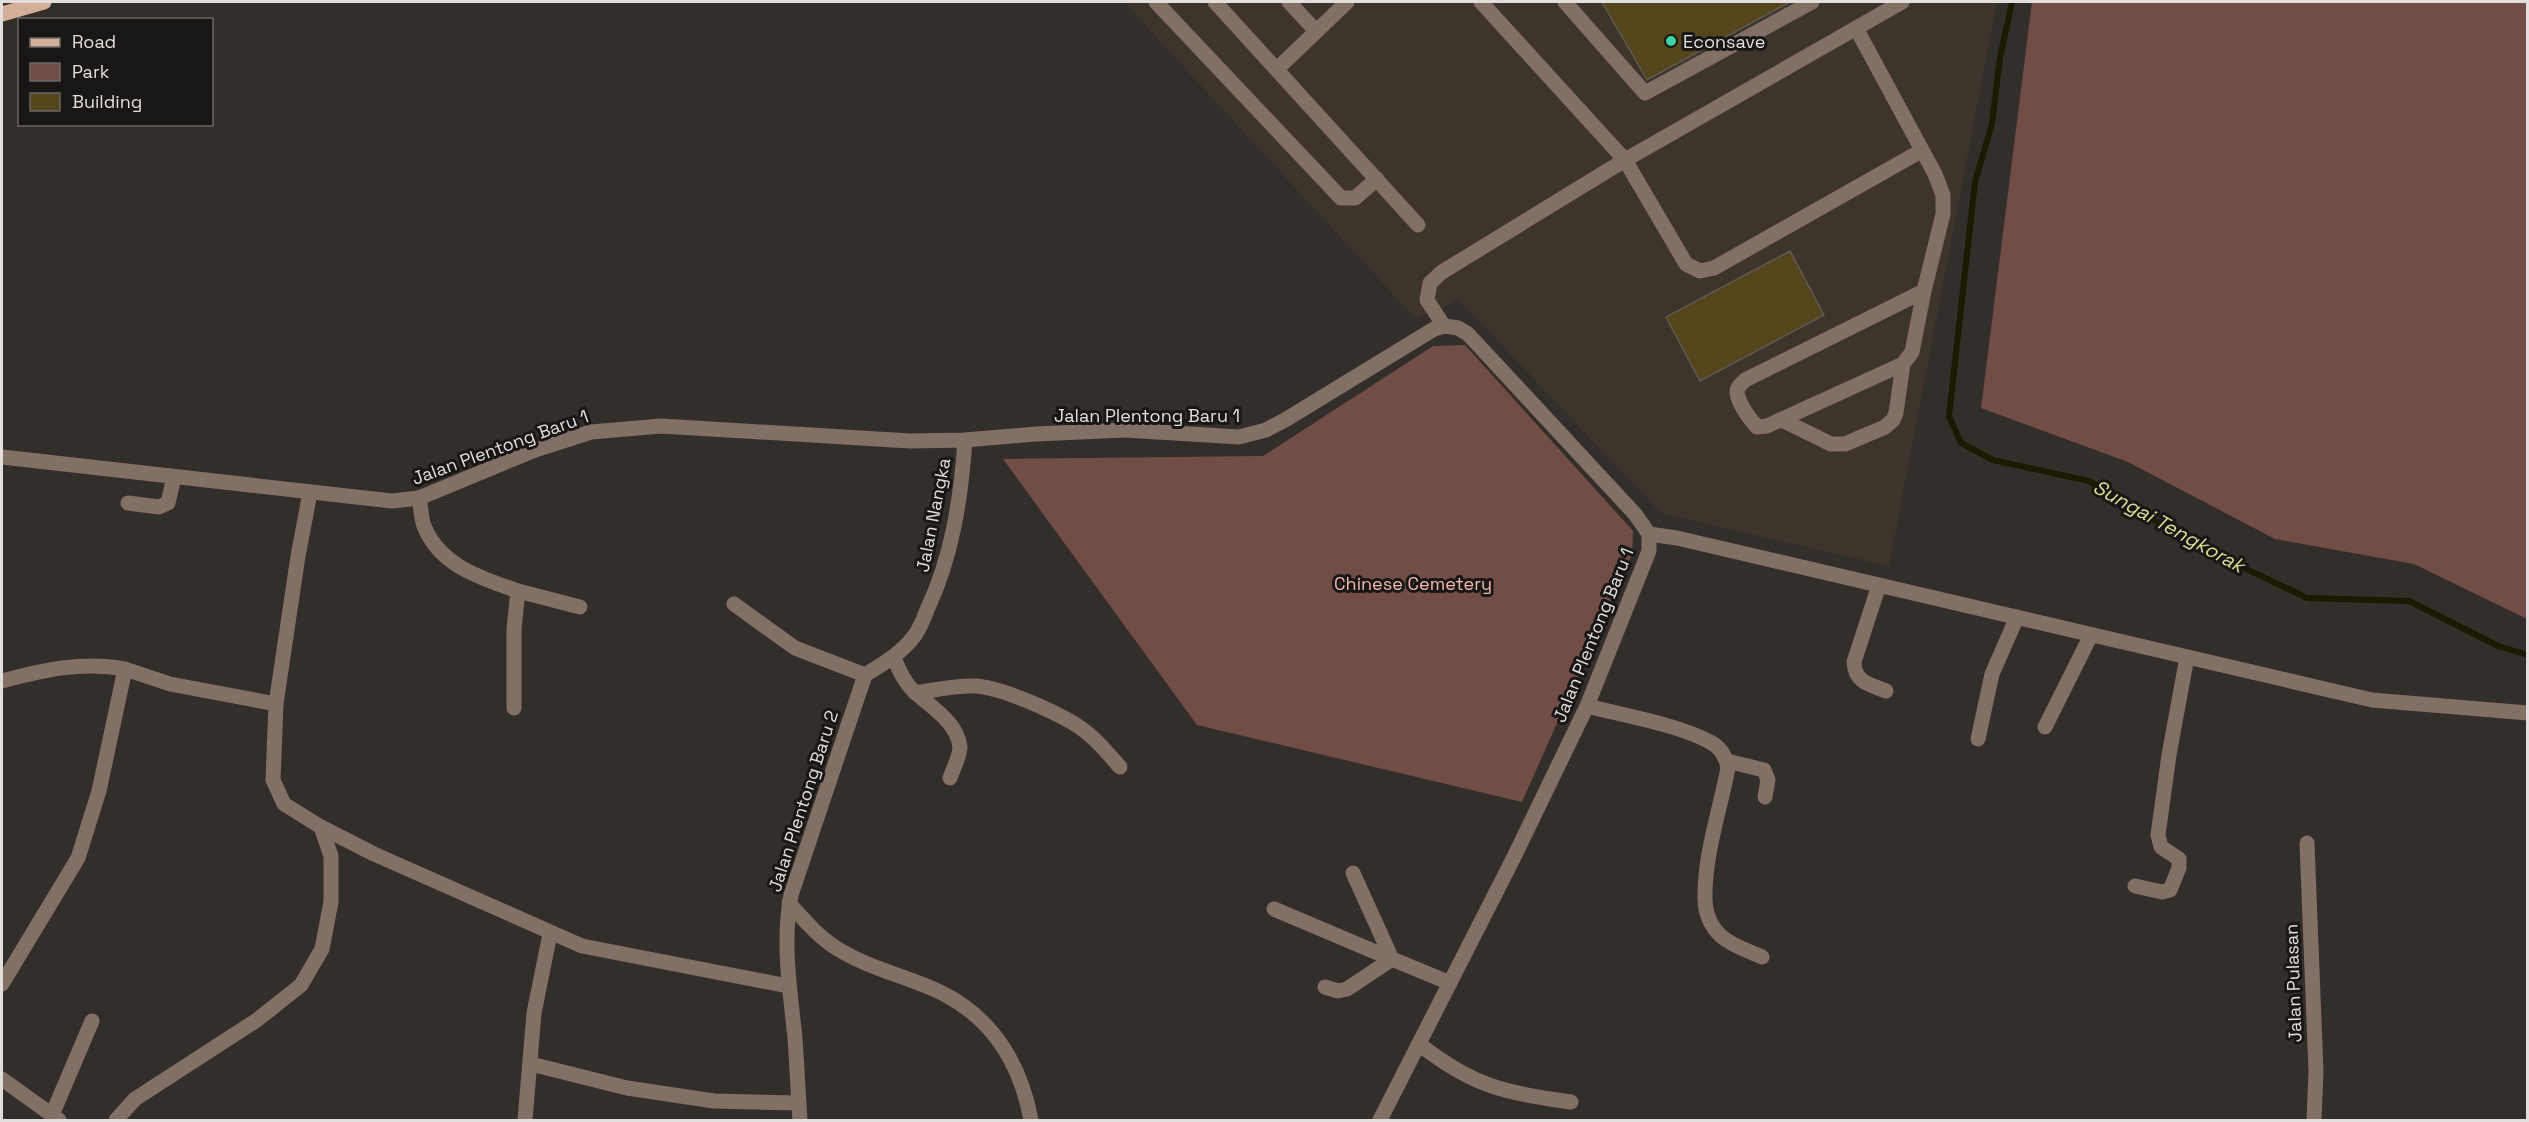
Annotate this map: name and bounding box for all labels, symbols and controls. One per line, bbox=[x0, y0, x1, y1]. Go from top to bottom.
legend bbox=[18, 18, 213, 126]
text: Road bbox=[72, 30, 116, 53]
place label: Econsave bbox=[1683, 30, 1765, 53]
marker: Econsave bbox=[1664, 34, 1678, 48]
text: Park bbox=[72, 60, 110, 83]
text: Building bbox=[72, 90, 142, 113]
street label: Jalan Plentong Baru 1 bbox=[409, 404, 591, 490]
street label: Jalan Plentong Baru 1 bbox=[1054, 404, 1240, 427]
street label: Jalan Nangka bbox=[911, 456, 955, 574]
water label: Sungai Tengkorak bbox=[2089, 474, 2251, 580]
street label: Jalan Plentong Baru 1 bbox=[1547, 544, 1639, 726]
park label: Chinese Cemetery bbox=[1334, 572, 1492, 595]
street label: Jalan Plentong Baru 2 bbox=[763, 707, 843, 895]
street label: Jalan Pulasan bbox=[2279, 923, 2307, 1043]

